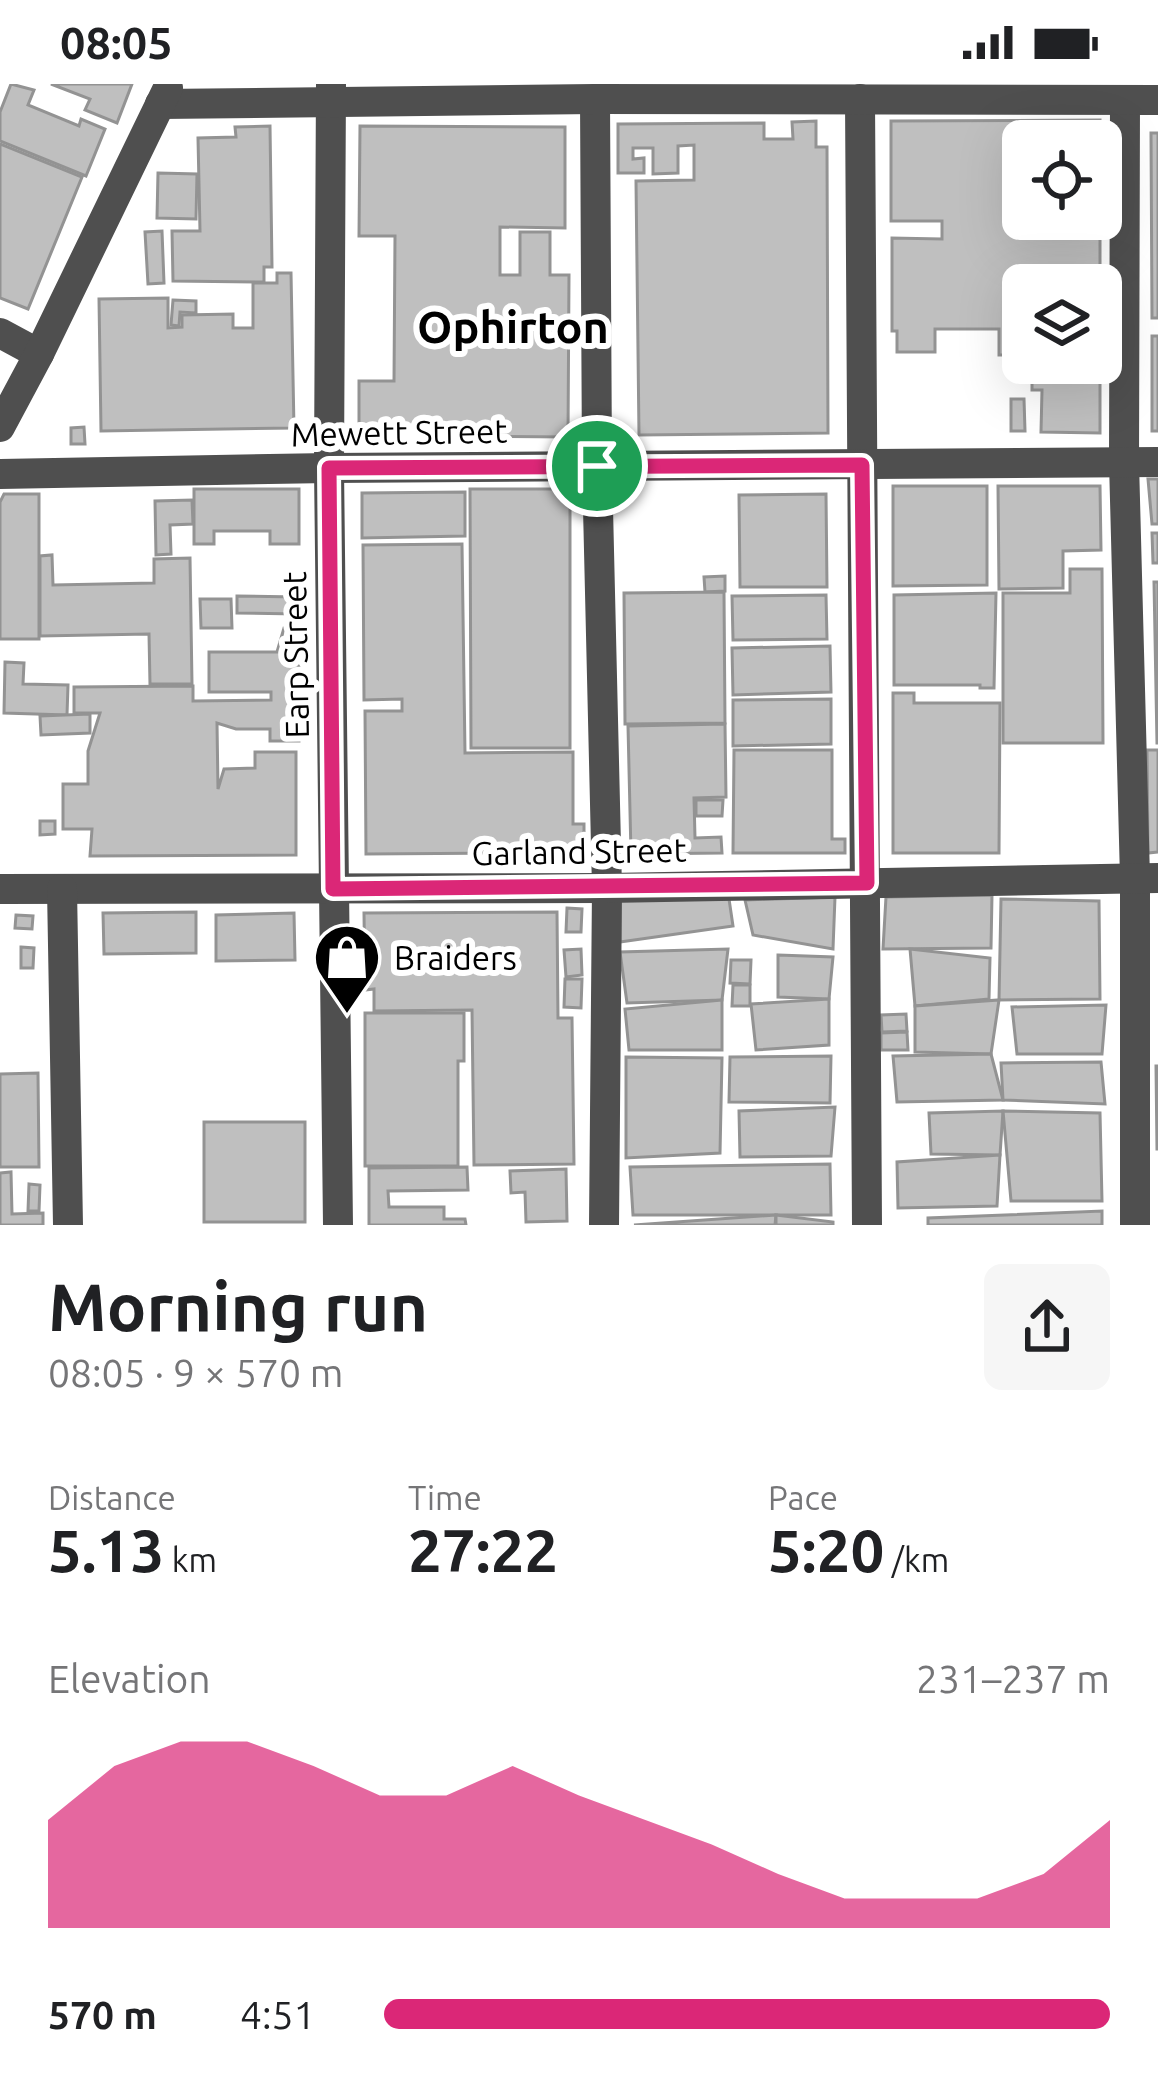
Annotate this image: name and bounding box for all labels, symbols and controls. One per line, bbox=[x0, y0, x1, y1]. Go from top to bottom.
text: 08:05 bbox=[60, 17, 173, 68]
map controls bbox=[1002, 120, 1122, 384]
button: locate bbox=[1002, 120, 1122, 240]
button: layers bbox=[1002, 264, 1122, 384]
district label: Ophirton bbox=[417, 301, 609, 352]
street label: Mewett Street bbox=[291, 412, 507, 452]
pin bbox=[546, 415, 648, 517]
icon: arrive bbox=[564, 433, 630, 499]
street label: Earp Street bbox=[275, 571, 315, 739]
street label: Garland Street bbox=[471, 831, 687, 871]
shop icon: Braiders bbox=[312, 922, 382, 1016]
place label: Braiders bbox=[394, 939, 517, 976]
button: share bbox=[984, 1264, 1110, 1390]
text: Morning run bbox=[48, 1269, 428, 1343]
text: 08:05 · 9 × 570 m bbox=[48, 1351, 343, 1394]
text: Distance bbox=[48, 1479, 176, 1516]
text: Time bbox=[408, 1479, 482, 1516]
text: Pace bbox=[768, 1479, 838, 1516]
text: 5.13 bbox=[48, 1516, 164, 1583]
text: 27:22 bbox=[408, 1516, 558, 1583]
text: 5:20 bbox=[768, 1516, 884, 1583]
text: km bbox=[164, 1541, 217, 1578]
text: /km bbox=[884, 1541, 949, 1578]
text: Elevation bbox=[48, 1657, 211, 1700]
text: 231–237 m bbox=[916, 1657, 1110, 1700]
text: 570 m bbox=[48, 1993, 157, 2036]
text: 4:51 bbox=[240, 1993, 316, 2036]

